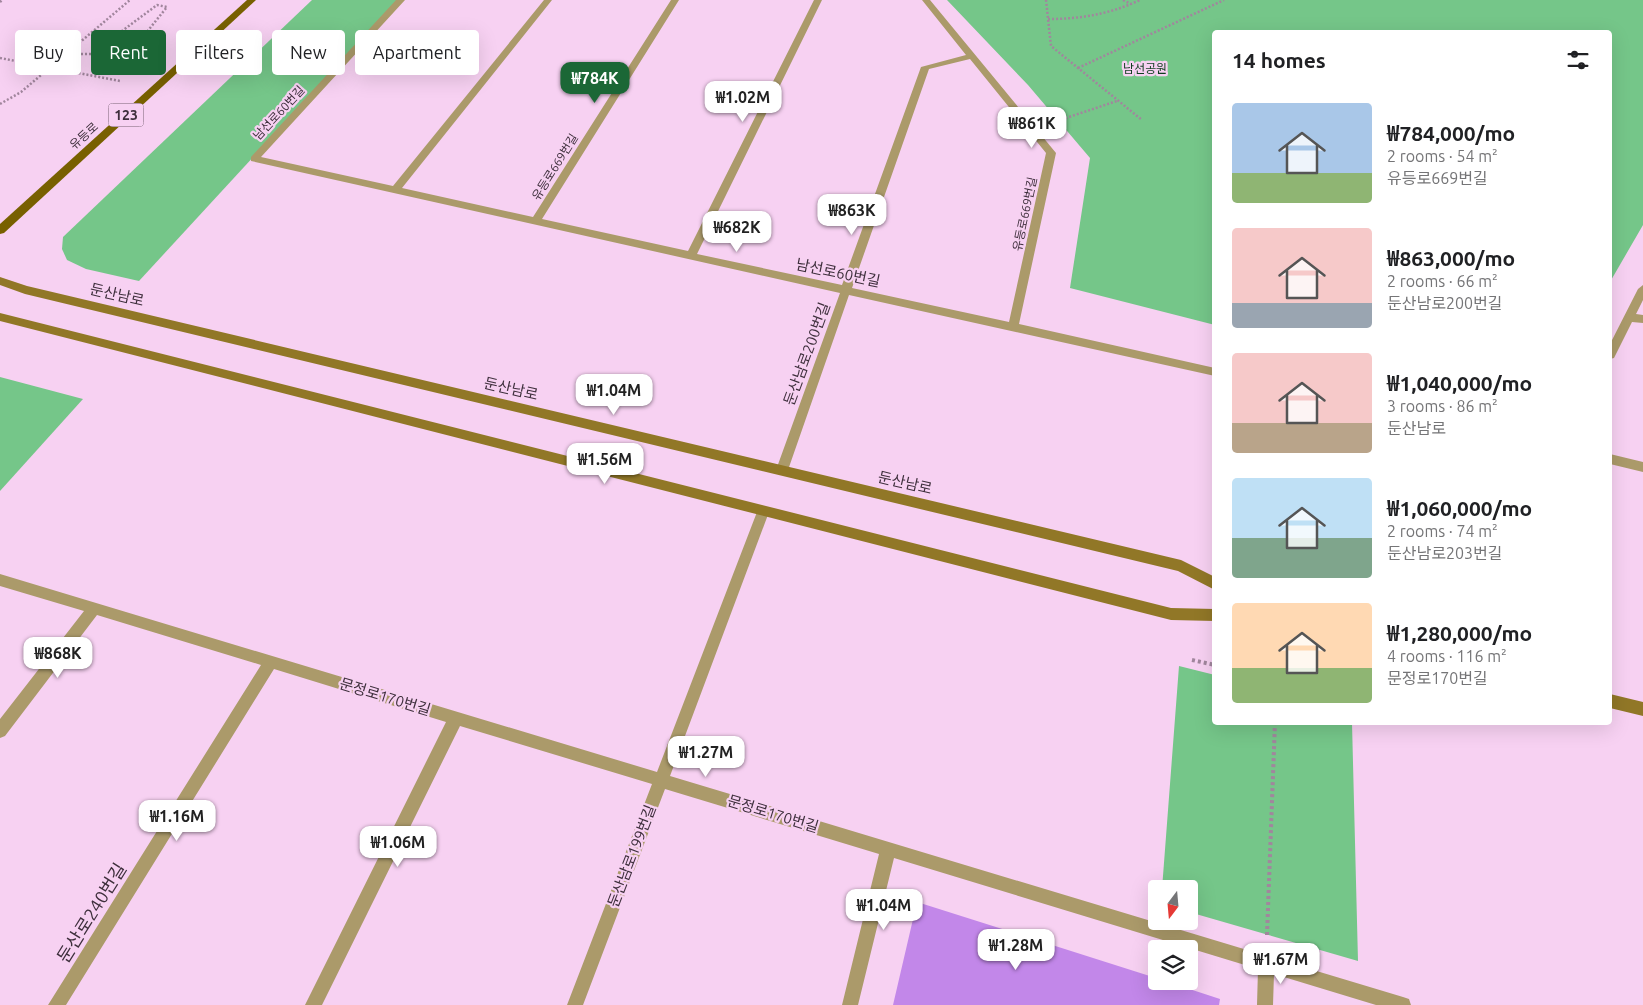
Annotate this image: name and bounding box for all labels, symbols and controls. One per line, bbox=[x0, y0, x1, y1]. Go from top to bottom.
chip: Buy bbox=[15, 30, 81, 75]
chip: Rent bbox=[91, 30, 166, 75]
chip: Filters bbox=[176, 30, 262, 75]
chip: New bbox=[272, 30, 345, 75]
chip: Apartment bbox=[355, 30, 479, 75]
icon: filters bbox=[1564, 46, 1592, 74]
text: 14 homes bbox=[1232, 48, 1326, 72]
pin: ₩784K bbox=[560, 62, 630, 104]
park label: 남선공원 bbox=[1123, 62, 1167, 75]
text: ₩784K bbox=[571, 69, 619, 87]
pin: ₩1.02M bbox=[702, 80, 784, 123]
street label: 남선로60번길 bbox=[250, 83, 307, 142]
text: ₩1.02M bbox=[716, 88, 770, 106]
road number: 123 bbox=[108, 104, 144, 126]
pin: ₩861K bbox=[997, 106, 1067, 149]
text: ₩861K bbox=[1008, 114, 1056, 132]
street label: 유등로 bbox=[67, 120, 100, 152]
text: ₩784,000/mo bbox=[1387, 121, 1515, 145]
icon: home bbox=[1272, 123, 1332, 183]
street label: 유등로669번길 bbox=[529, 131, 580, 202]
text: 2 rooms · 54 m² bbox=[1387, 147, 1498, 165]
text: 유등로669번길 bbox=[1387, 169, 1488, 187]
street label: 유등로669번길 bbox=[1010, 176, 1039, 252]
pin: ₩863K bbox=[817, 194, 887, 236]
text: ₩863K bbox=[828, 201, 876, 219]
pin: ₩682K bbox=[702, 210, 772, 253]
text: ₩682K bbox=[713, 218, 761, 236]
text: ₩863,000/mo bbox=[1387, 246, 1515, 270]
icon: home bbox=[1272, 248, 1332, 308]
street label: 남선로60번길 bbox=[794, 255, 882, 290]
text: 2 rooms · 66 m² bbox=[1387, 272, 1498, 290]
street label: 둔산남로 bbox=[88, 280, 146, 309]
text: 둔산남로200번길 bbox=[1387, 294, 1502, 312]
street label: 둔산남로200번길 bbox=[780, 300, 833, 408]
text: ₩1,040,000/mo bbox=[1387, 371, 1532, 395]
icon: home bbox=[1272, 373, 1332, 433]
street label: 둔산남로 bbox=[482, 374, 540, 403]
pin: ₩1.04M bbox=[573, 374, 655, 416]
text: ₩1.04M bbox=[587, 381, 641, 399]
text: 3 rooms · 86 m² bbox=[1387, 397, 1498, 415]
text: 둔산남로 bbox=[1387, 419, 1446, 437]
pin: ₩1.56M bbox=[564, 442, 646, 485]
text: ₩1.56M bbox=[578, 450, 632, 468]
street label: 둔산남로 bbox=[876, 468, 934, 497]
text: ₩1,060,000/mo bbox=[1387, 496, 1532, 520]
icon: home bbox=[1272, 498, 1332, 558]
text: 2 rooms · 74 m² bbox=[1387, 522, 1498, 540]
text: 둔산남로203번길 bbox=[1387, 544, 1502, 562]
text: ₩1,280,000/mo bbox=[1387, 621, 1532, 645]
icon: home bbox=[1272, 623, 1332, 683]
pin: ₩868K bbox=[23, 636, 93, 679]
text: ₩868K bbox=[34, 644, 82, 662]
text: 4 rooms · 116 m² bbox=[1387, 647, 1507, 665]
text: 문정로170번길 bbox=[1387, 669, 1488, 687]
street label: 문정로170번길 bbox=[338, 675, 433, 718]
pin: ₩1.27M bbox=[665, 736, 747, 778]
text: ₩1.27M bbox=[679, 743, 733, 761]
street label: 문정로170번길 bbox=[726, 792, 821, 835]
pin: ₩1.16M bbox=[136, 800, 218, 842]
street label: 둔산남로199번길 bbox=[604, 802, 659, 909]
text: ₩1.16M bbox=[150, 807, 204, 825]
pin: ₩1.06M bbox=[357, 826, 439, 868]
text: ₩1.06M bbox=[371, 833, 425, 851]
street label: 둔산로240번길 bbox=[53, 859, 130, 966]
north arrow bbox=[1148, 880, 1198, 930]
map controls bbox=[1148, 880, 1198, 990]
pin: ₩1.04M bbox=[843, 888, 925, 931]
text: ₩1.04M bbox=[857, 896, 911, 914]
pin: ₩1.28M bbox=[975, 928, 1057, 971]
text: ₩1.28M bbox=[989, 936, 1043, 954]
button: layers bbox=[1148, 940, 1198, 990]
pin: ₩1.67M bbox=[1240, 942, 1322, 985]
text: ₩1.67M bbox=[1254, 950, 1308, 968]

